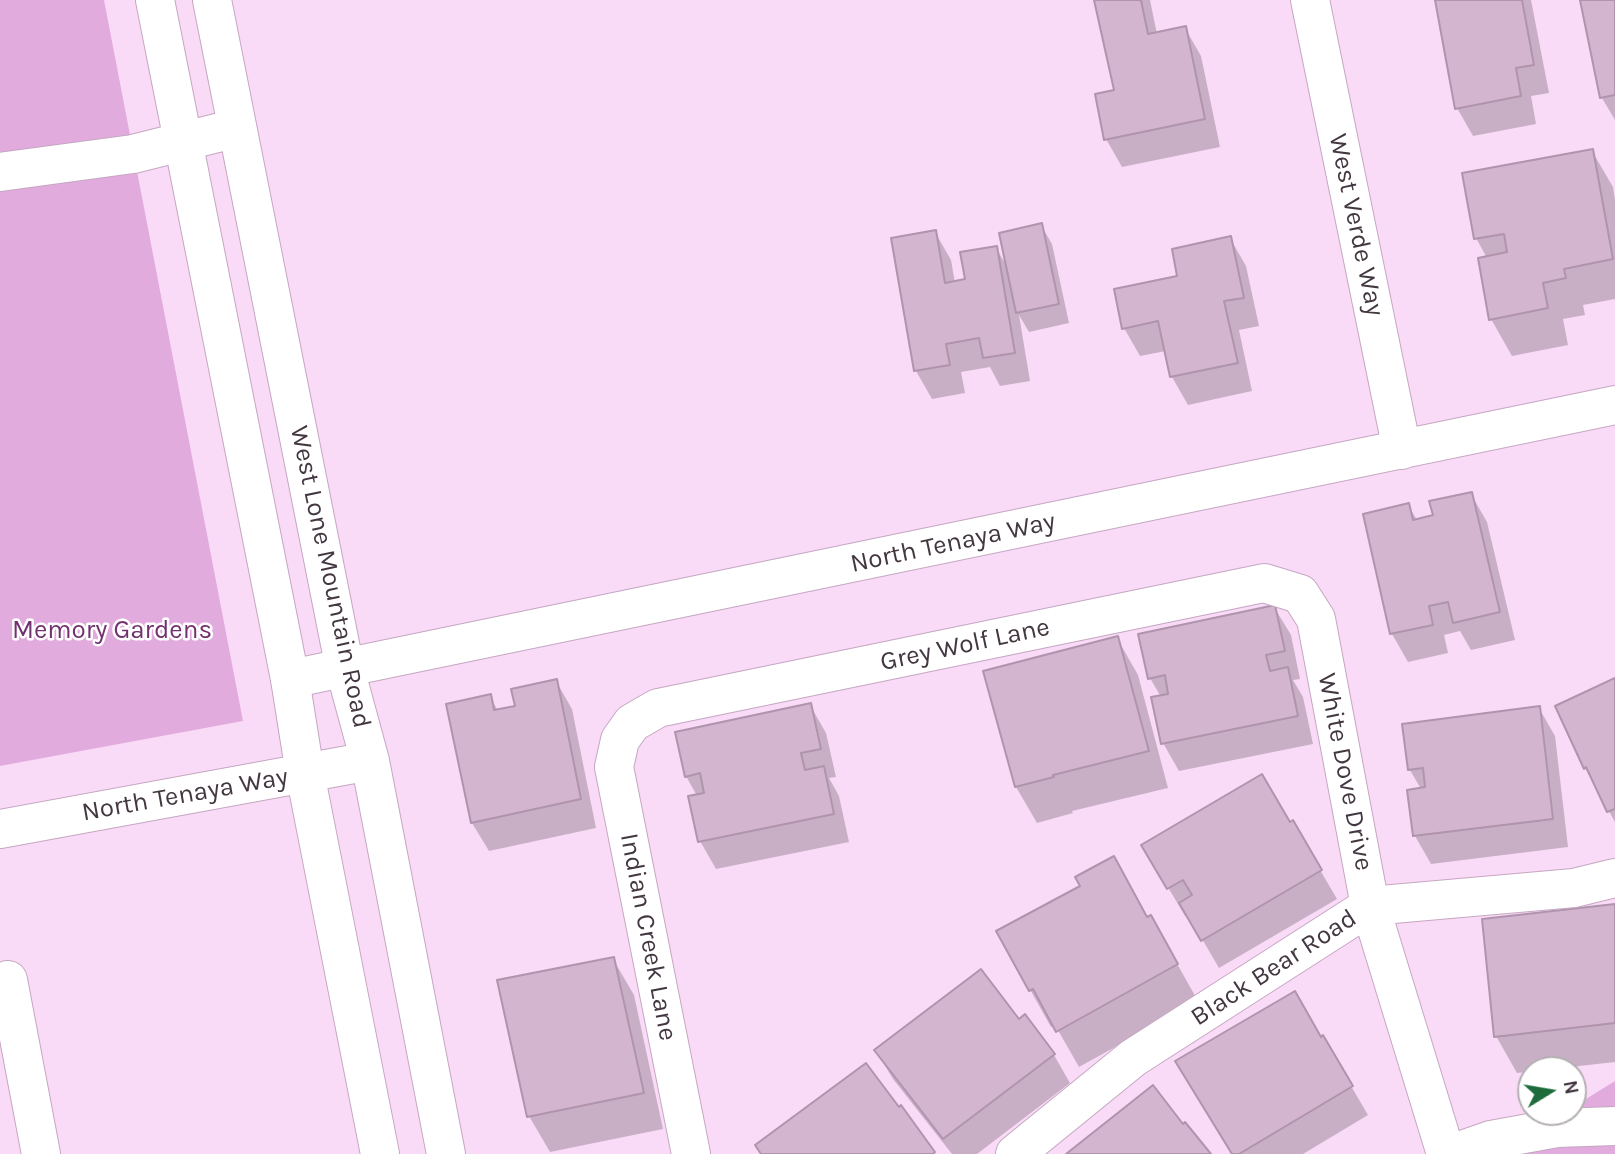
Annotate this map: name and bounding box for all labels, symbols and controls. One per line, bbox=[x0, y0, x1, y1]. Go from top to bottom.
street label: West Verde Way bbox=[1321, 131, 1391, 319]
street label: West Lone Mountain Road bbox=[283, 423, 377, 731]
street label: North Tenaya Way bbox=[848, 506, 1058, 580]
street label: Grey Wolf Lane bbox=[878, 612, 1052, 678]
park label: Memory Gardens bbox=[12, 615, 212, 647]
street label: White Dove Drive bbox=[1311, 671, 1379, 873]
street label: North Tenaya Way bbox=[79, 762, 291, 828]
street label: Indian Creek Lane bbox=[613, 831, 683, 1043]
street label: Black Bear Road bbox=[1185, 903, 1363, 1033]
north arrow bbox=[1517, 1056, 1587, 1126]
text: N bbox=[1559, 1079, 1583, 1096]

